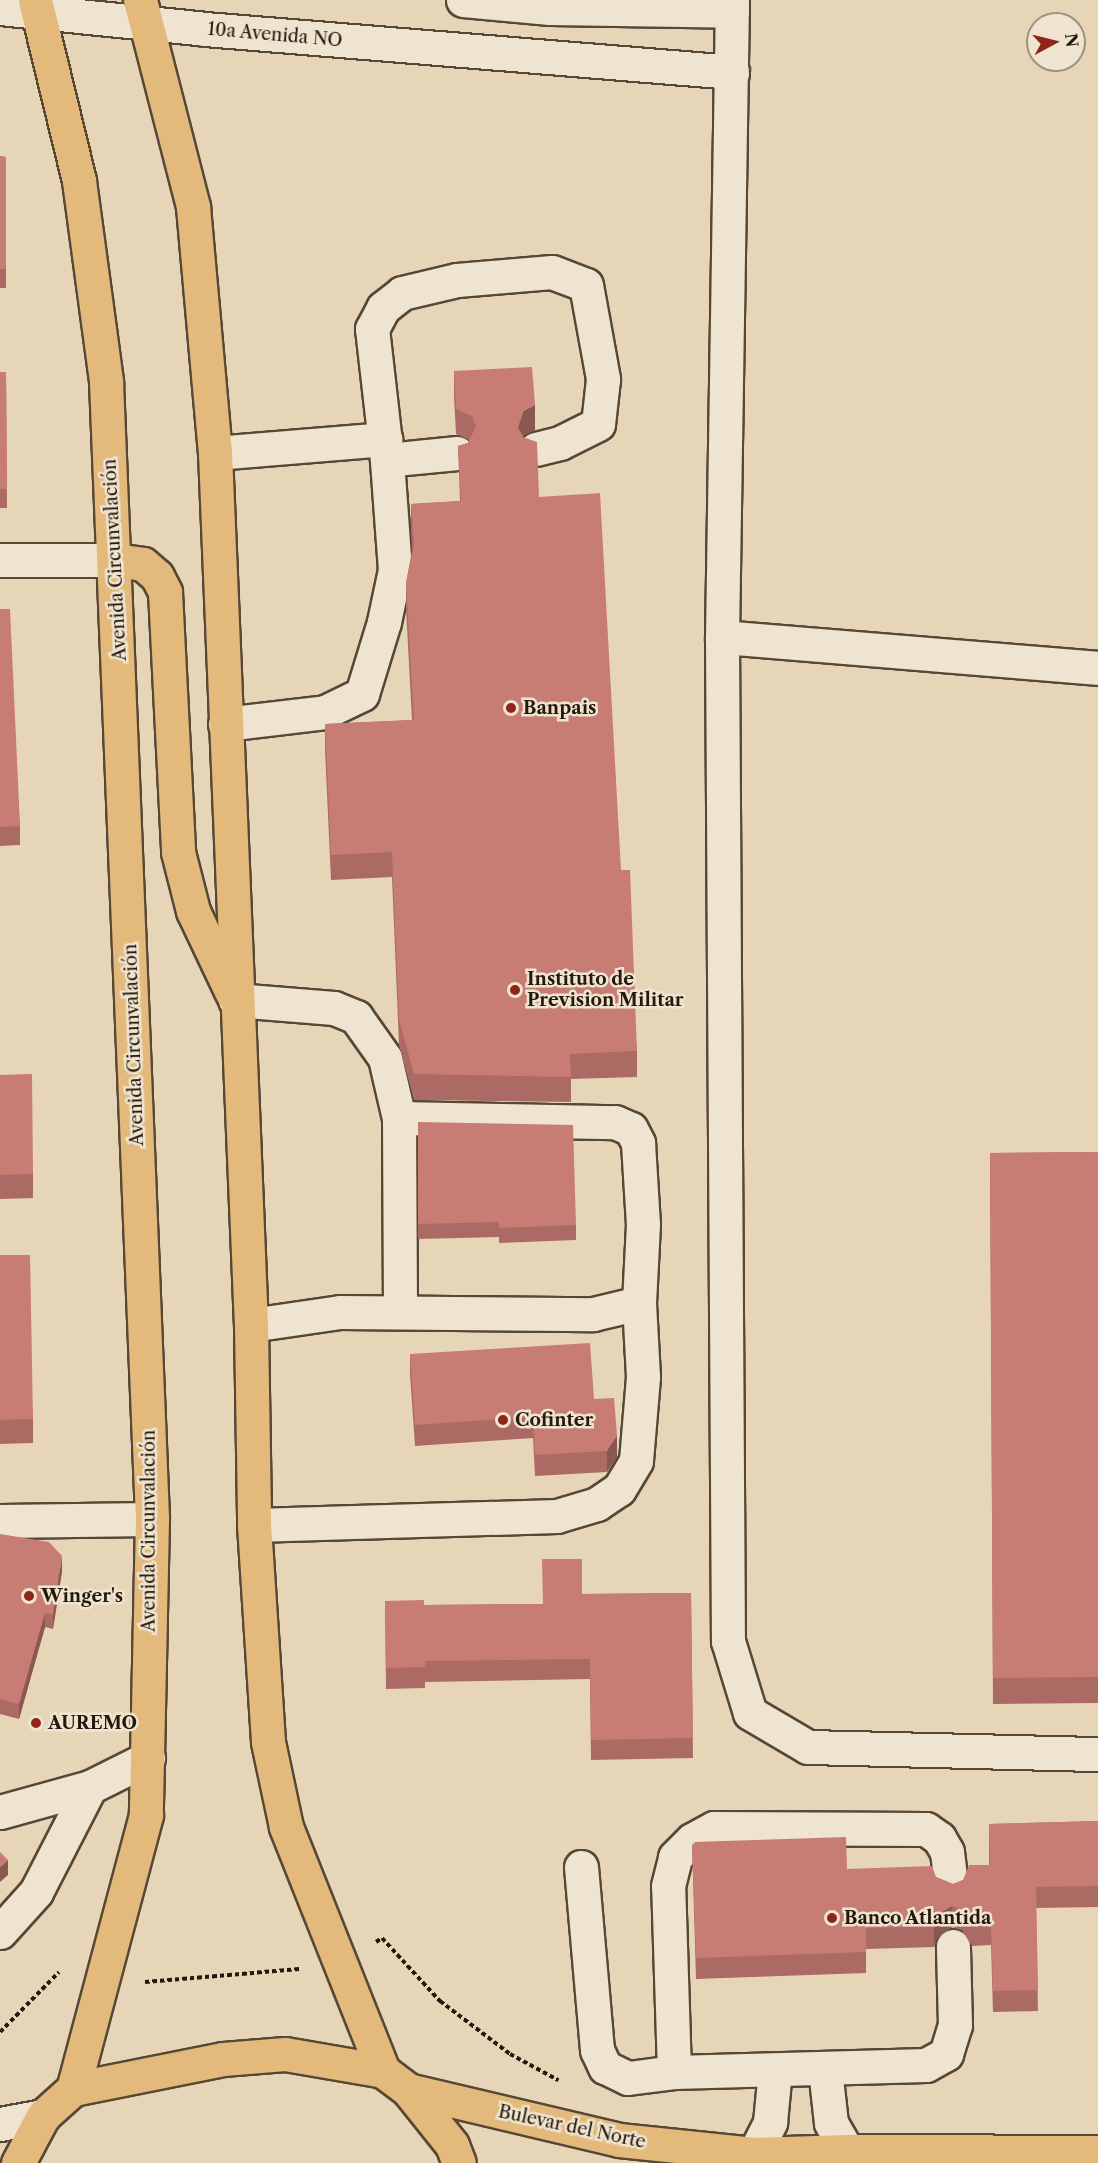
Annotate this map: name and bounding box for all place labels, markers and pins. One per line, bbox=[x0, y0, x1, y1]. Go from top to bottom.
place label: Banpais bbox=[523, 697, 596, 719]
marker: Banpais bbox=[504, 701, 518, 715]
place label: Instituto de Prevision Militar bbox=[527, 969, 684, 1012]
marker: Instituto de Prevision Militar bbox=[508, 983, 522, 997]
place label: Cofinter bbox=[515, 1409, 593, 1431]
marker: Cofinter bbox=[496, 1413, 510, 1427]
place label: Winger's bbox=[41, 1585, 123, 1607]
marker: Winger's bbox=[22, 1589, 36, 1603]
place label: AUREMO bbox=[48, 1712, 137, 1734]
marker: AUREMO bbox=[29, 1716, 43, 1730]
place label: Banco Atlantida bbox=[844, 1907, 992, 1929]
marker: Banco Atlantida bbox=[825, 1911, 839, 1925]

